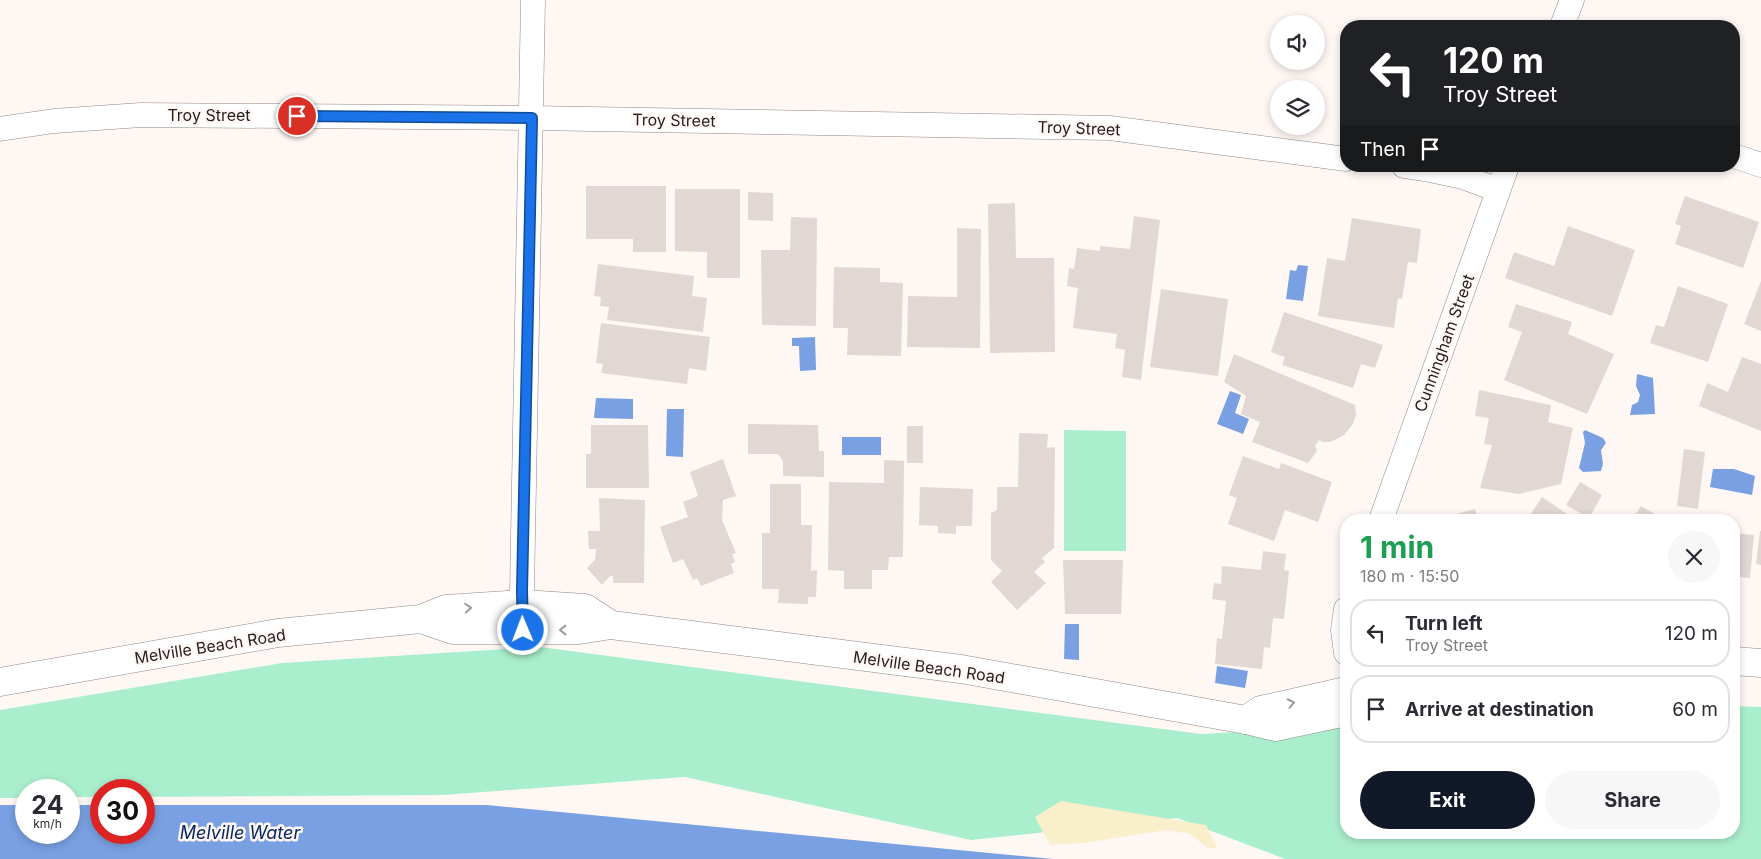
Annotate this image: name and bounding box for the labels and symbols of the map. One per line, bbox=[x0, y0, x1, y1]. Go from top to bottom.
pin bbox=[276, 95, 318, 137]
street label: Troy Street bbox=[167, 105, 251, 125]
street label: Troy Street bbox=[632, 109, 716, 131]
street label: Troy Street bbox=[1037, 117, 1121, 139]
street label: Cunningham Street bbox=[1410, 271, 1478, 415]
one-way arrow bbox=[465, 602, 473, 613]
position arrow bbox=[496, 603, 548, 655]
street label: Melville Beach Road bbox=[133, 624, 287, 668]
one-way arrow bbox=[559, 625, 566, 635]
street label: Melville Beach Road bbox=[852, 646, 1006, 688]
one-way arrow bbox=[1286, 698, 1295, 709]
speed limit sign: 30 bbox=[90, 779, 155, 844]
water label: Melville Water bbox=[180, 822, 301, 843]

